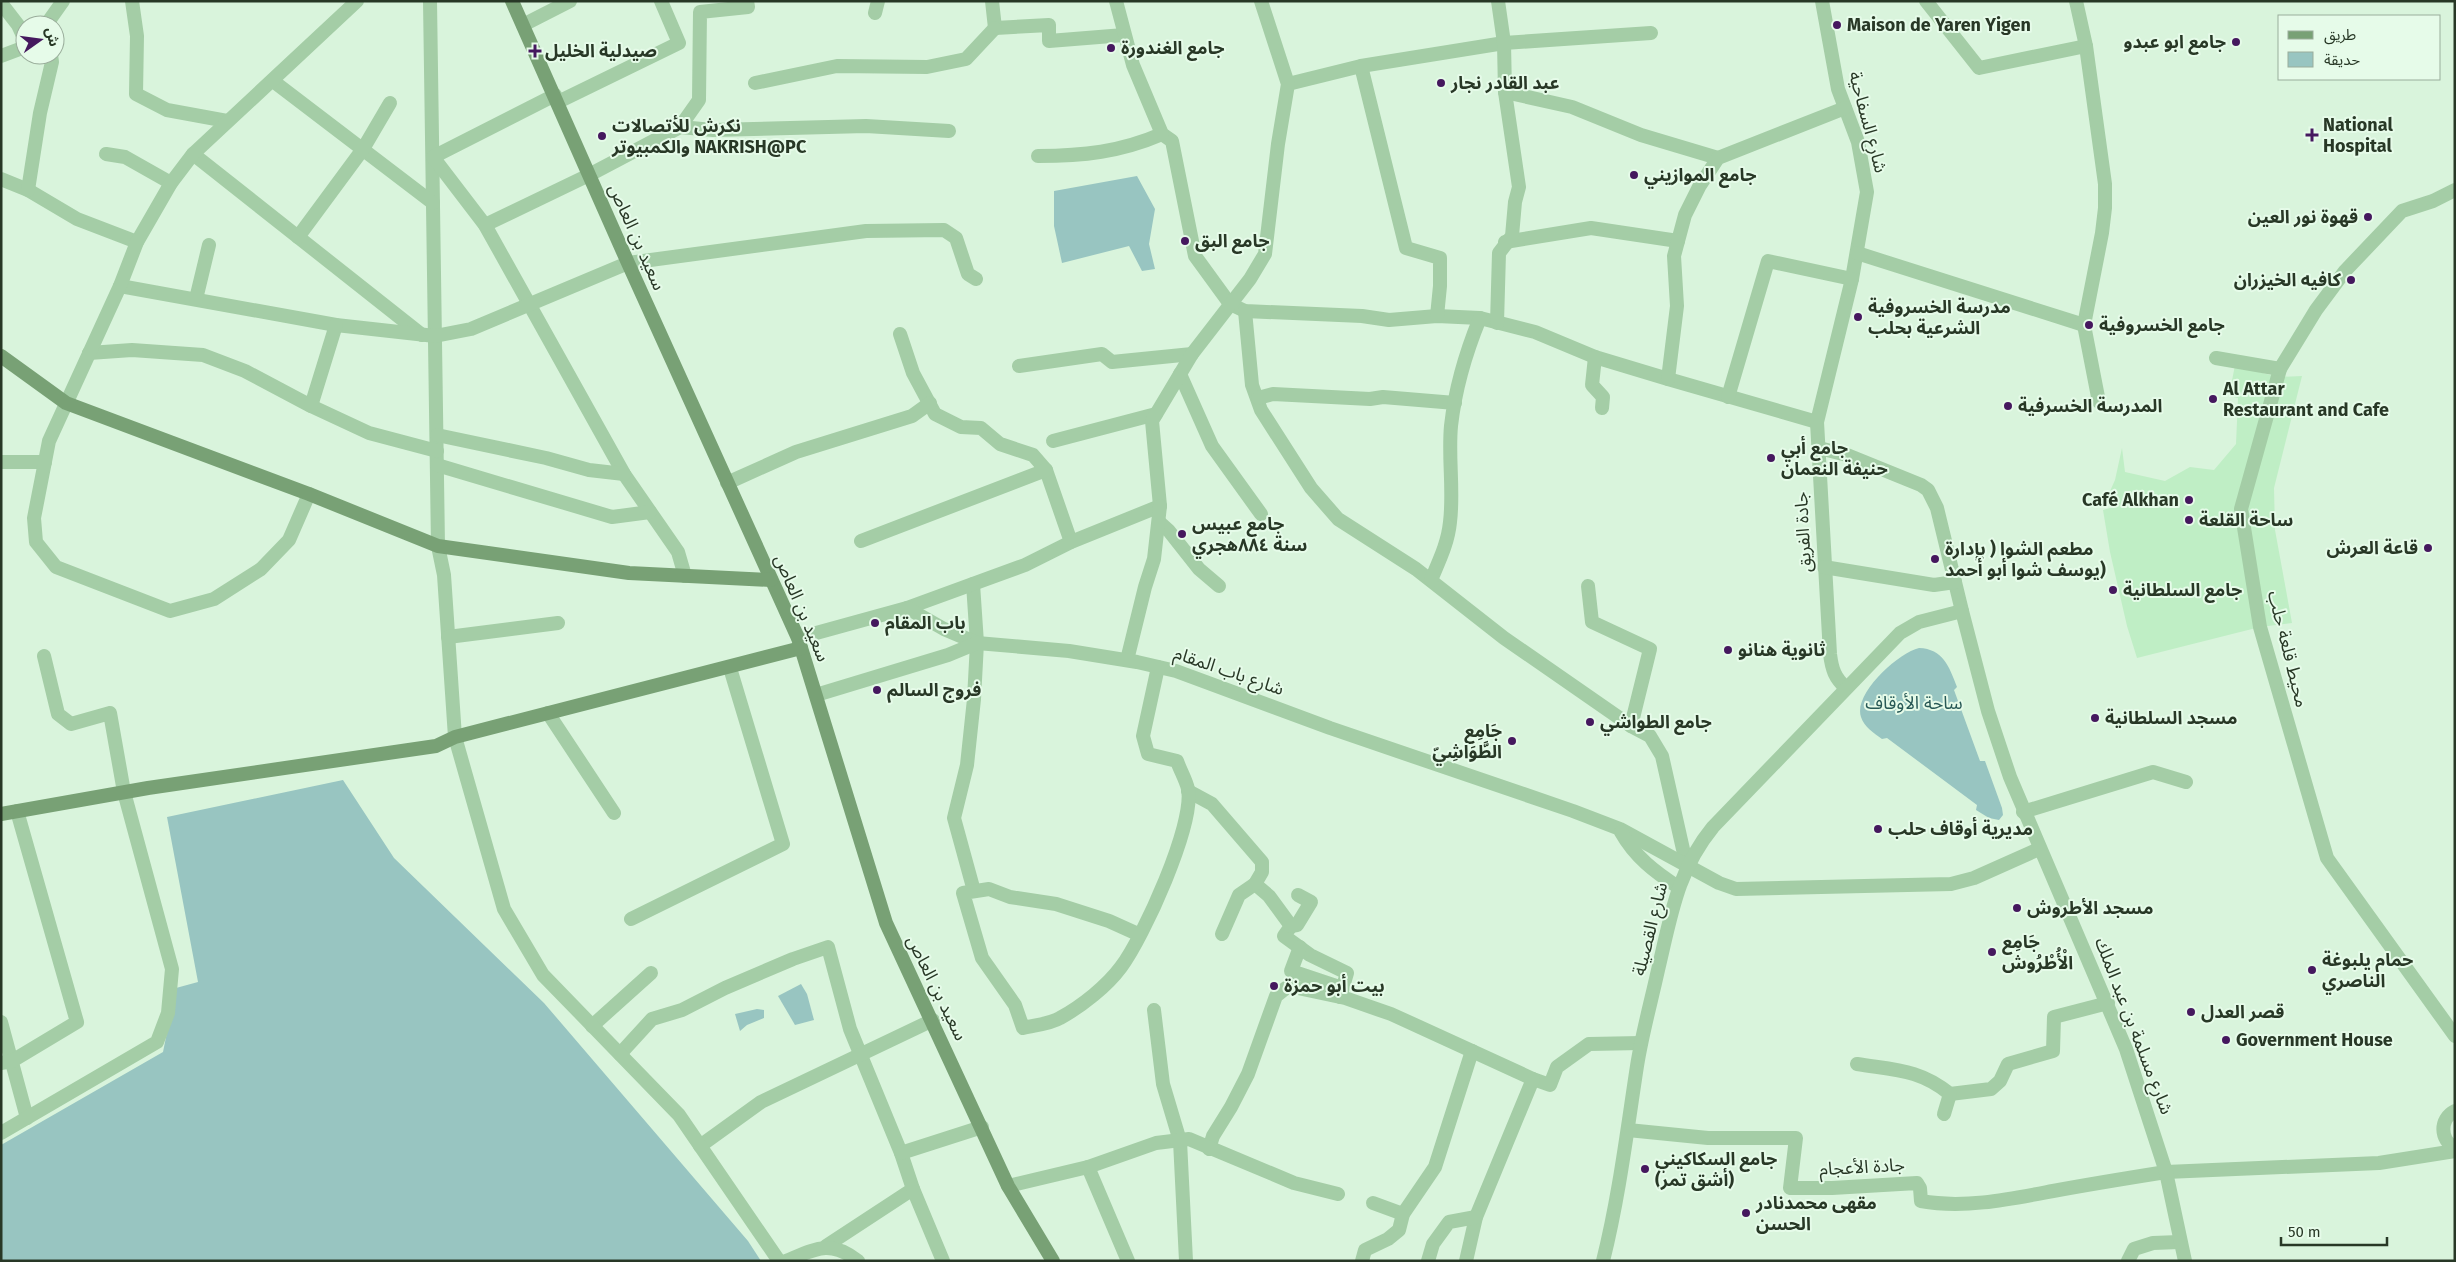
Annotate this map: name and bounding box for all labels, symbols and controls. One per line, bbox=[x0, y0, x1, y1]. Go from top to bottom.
place label: Maison de Yaren Yigen bbox=[1847, 14, 2031, 36]
north arrow bbox=[15, 15, 65, 65]
legend bbox=[2278, 15, 2441, 80]
marker: Maison de Yaren Yigen bbox=[1831, 19, 1843, 31]
text: ش bbox=[42, 26, 63, 48]
text: طريق bbox=[2324, 26, 2356, 45]
place label: جامع ابو عبدو bbox=[2123, 31, 2226, 55]
marker: جامع ابو عبدو bbox=[2230, 36, 2242, 48]
place label: جامع الغندورة bbox=[1121, 37, 1225, 61]
place label: صيدلية الخليل bbox=[545, 40, 657, 62]
marker: جامع الغندورة bbox=[1105, 42, 1117, 54]
marker: صيدلية الخليل bbox=[529, 45, 541, 57]
text: حديقة bbox=[2324, 51, 2360, 69]
street label: شارع السفاحية bbox=[1841, 69, 1892, 176]
place label: عبد القادر نجار bbox=[1450, 72, 1560, 94]
marker: عبد القادر نجار bbox=[1435, 77, 1447, 89]
place label: نكرش للأتصالات والكمبيوتر NAKRISH@PC bbox=[611, 114, 807, 158]
place label: National Hospital bbox=[2323, 114, 2393, 157]
marker: National Hospital bbox=[2305, 128, 2319, 142]
marker: نكرش للأتصالات والكمبيوتر NAKRISH@PC bbox=[596, 130, 608, 142]
place label: جامع الموازيني bbox=[1644, 164, 1756, 189]
marker: جامع الموازيني bbox=[1628, 169, 1640, 181]
street label: سعيد بن العاص bbox=[604, 180, 670, 294]
place label: قهوة نور العين bbox=[2248, 206, 2358, 228]
marker: قهوة نور العين bbox=[2362, 211, 2374, 223]
place label: جامع البق bbox=[1195, 230, 1270, 254]
marker: جامع البق bbox=[1179, 235, 1191, 247]
place label: كافيه الخيزران bbox=[2234, 269, 2342, 291]
marker: كافيه الخيزران bbox=[2345, 274, 2357, 286]
place label: مدرسة الخسروفية الشرعية بحلب bbox=[1868, 296, 2011, 339]
marker: مدرسة الخسروفية الشرعية بحلب bbox=[1852, 311, 1864, 323]
place label: جامع الخسروفية bbox=[2099, 314, 2225, 338]
marker: جامع الخسروفية bbox=[2083, 319, 2095, 331]
place label: Al Attar Restaurant and Cafe bbox=[2222, 378, 2389, 421]
marker: Al Attar Restaurant and Cafe bbox=[2207, 393, 2219, 405]
place label: المدرسة الخسرفية bbox=[2018, 395, 2162, 417]
marker: المدرسة الخسرفية bbox=[2002, 400, 2014, 412]
place label: جامع أبي حنيفة النعمان bbox=[1781, 435, 1888, 480]
marker: جامع أبي حنيفة النعمان bbox=[1765, 452, 1777, 464]
place label: Café Alkhan bbox=[2082, 489, 2179, 511]
street label: جادة الفريق bbox=[1790, 491, 1816, 573]
marker: Café Alkhan bbox=[2183, 494, 2195, 506]
place label: ساحة القلعة bbox=[2199, 509, 2293, 531]
place label: جامع عبيس سنة ٨٨٤هجري bbox=[1192, 513, 1307, 559]
marker: ساحة القلعة bbox=[2183, 514, 2195, 526]
marker: جامع عبيس سنة ٨٨٤هجري bbox=[1176, 528, 1188, 540]
place label: قاعة العرش bbox=[2326, 537, 2418, 559]
place label: مطعم الشوا ( بإدارة يوسف شوا أبو أحمد) bbox=[1945, 538, 2106, 581]
marker: قاعة العرش bbox=[2422, 542, 2434, 554]
street label: سعيد بن العاص bbox=[770, 551, 834, 665]
marker: مطعم الشوا ( بإدارة يوسف شوا أبو أحمد) bbox=[1929, 553, 1941, 565]
place label: جامع السلطانية bbox=[2123, 579, 2242, 603]
marker: جامع السلطانية bbox=[2107, 584, 2119, 596]
street label: محيط قلعة حلب bbox=[2263, 588, 2313, 710]
place label: باب المقام bbox=[885, 612, 966, 636]
marker: باب المقام bbox=[869, 617, 881, 629]
place label: ثانوية هنانو bbox=[1738, 639, 1826, 661]
street label: شارع باب المقام bbox=[1170, 642, 1287, 703]
marker: ثانوية هنانو bbox=[1722, 644, 1734, 656]
place label: فروج السالم bbox=[887, 679, 981, 703]
marker: فروج السالم bbox=[871, 684, 883, 696]
park label: ساحة الأوقاف bbox=[1865, 692, 1963, 714]
place label: مسجد السلطانية bbox=[2105, 707, 2237, 729]
place label: جامع الطواشي bbox=[1600, 711, 1712, 736]
marker: مسجد السلطانية bbox=[2089, 712, 2101, 724]
marker: جامع الطواشي bbox=[1584, 716, 1596, 728]
place label: جَامِع الطَّوَاشِيّ bbox=[1432, 720, 1502, 766]
marker: جَامِع الطَّوَاشِيّ bbox=[1506, 735, 1518, 747]
place label: مديرية أوقاف حلب bbox=[1888, 816, 2033, 840]
marker: مديرية أوقاف حلب bbox=[1872, 823, 1884, 835]
street label: شارع القصيلة bbox=[1628, 880, 1675, 979]
place label: مسجد الأطروش bbox=[2027, 897, 2153, 919]
marker: مسجد الأطروش bbox=[2011, 902, 2023, 914]
place label: جَامِع الْأُطْرُوش bbox=[2002, 931, 2073, 974]
street label: سعيد بن العاص bbox=[902, 932, 972, 1044]
street label: شارع مسلمة بن عبد الملك bbox=[2087, 934, 2178, 1119]
marker: جَامِع الْأُطْرُوش bbox=[1986, 946, 1998, 958]
place label: حمام يلبوغة الناصري bbox=[2322, 949, 2413, 995]
marker: حمام يلبوغة الناصري bbox=[2306, 964, 2318, 976]
place label: بيت أبو حمزة bbox=[1284, 973, 1385, 997]
marker: بيت أبو حمزة bbox=[1268, 980, 1280, 992]
place label: قصر العدل bbox=[2201, 1001, 2284, 1023]
marker: قصر العدل bbox=[2185, 1006, 2197, 1018]
place label: Government House bbox=[2236, 1029, 2393, 1051]
marker: Government House bbox=[2220, 1034, 2232, 1046]
place label: جامع السكاكيني (أشق تمر) bbox=[1655, 1148, 1777, 1191]
street label: جادة الأعجام bbox=[1819, 1154, 1906, 1183]
marker: جامع السكاكيني (أشق تمر) bbox=[1639, 1163, 1651, 1175]
place label: مقهى محمدنادر الحسن bbox=[1755, 1192, 1877, 1235]
marker: مقهى محمدنادر الحسن bbox=[1740, 1207, 1752, 1219]
scale bar bbox=[2281, 1214, 2387, 1246]
text: 50 m bbox=[2288, 1223, 2321, 1241]

